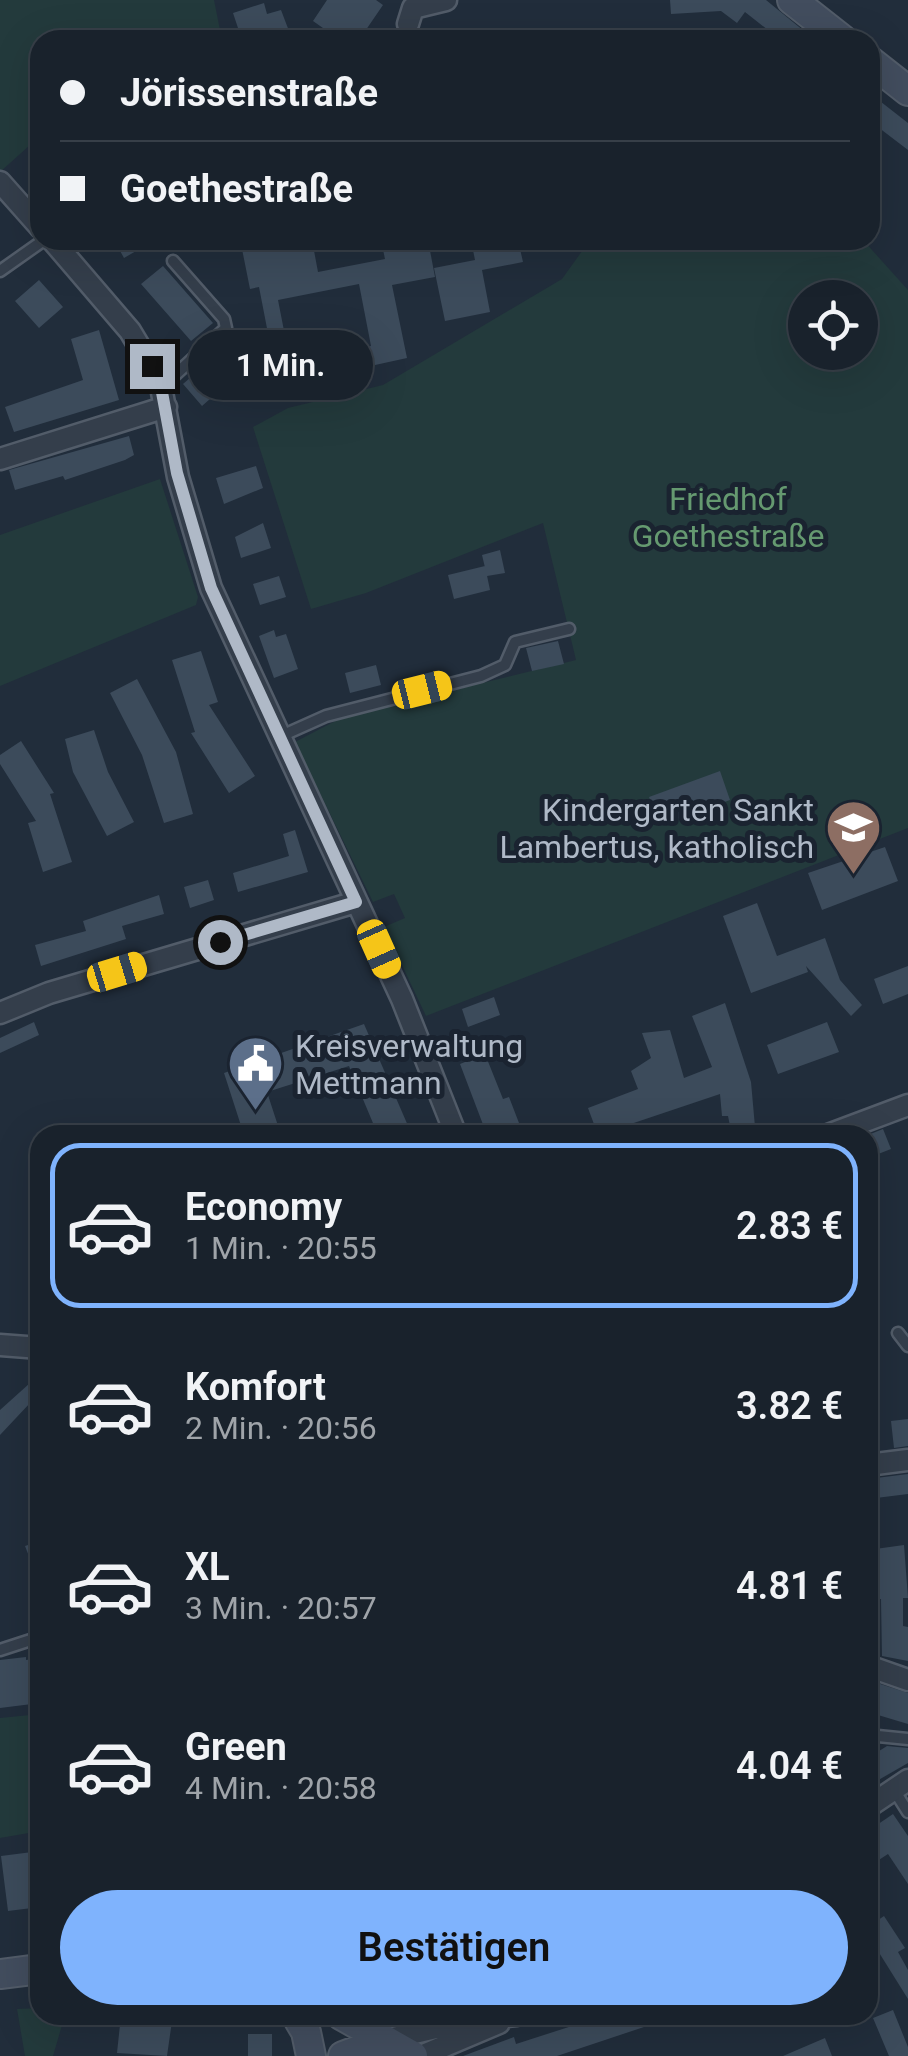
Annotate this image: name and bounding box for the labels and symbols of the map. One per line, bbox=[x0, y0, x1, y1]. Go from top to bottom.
callout: 1 Min. bbox=[187, 331, 372, 401]
route end bbox=[130, 344, 175, 389]
park label: Friedhof Goethestraße bbox=[632, 480, 824, 555]
car bbox=[389, 668, 455, 712]
place label: Kindergarten Sankt Lambertus, katholisch bbox=[499, 791, 814, 866]
school or university icon: Kindergarten Sankt Lambertus, katholisch bbox=[823, 798, 883, 877]
car bbox=[353, 915, 405, 983]
route start bbox=[198, 920, 243, 965]
car bbox=[84, 949, 150, 995]
place label: Kreisverwaltung Mettmann bbox=[295, 1027, 523, 1102]
public building icon: Kreisverwaltung Mettmann bbox=[226, 1034, 286, 1113]

